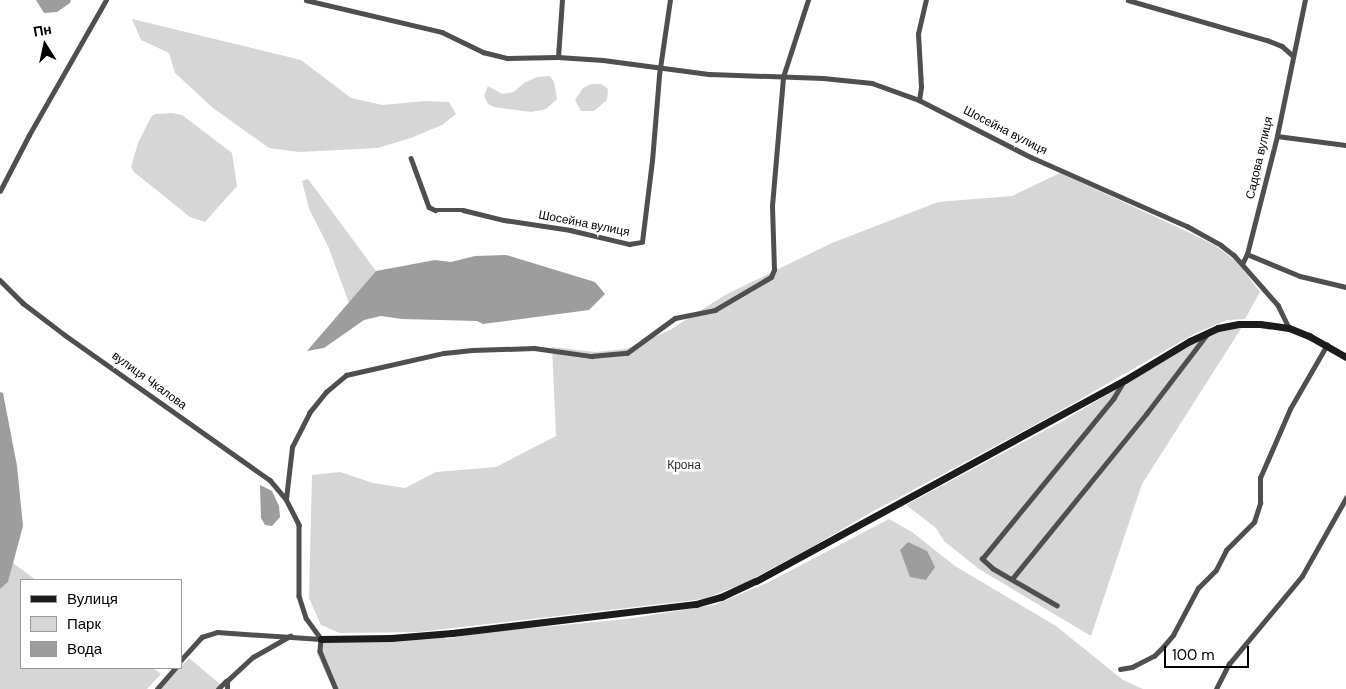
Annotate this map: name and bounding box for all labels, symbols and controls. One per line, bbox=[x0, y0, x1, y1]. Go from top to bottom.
north arrow bbox=[20, 20, 70, 70]
text: Пн bbox=[32, 20, 53, 41]
street label: Шосейна вулиця bbox=[961, 104, 1049, 158]
street label: Садова вулиця bbox=[1244, 115, 1276, 201]
street label: Шосейна вулиця bbox=[537, 208, 631, 240]
street label: вулиця Чкалова bbox=[109, 349, 189, 413]
park label: Крона bbox=[667, 459, 701, 473]
legend bbox=[20, 579, 182, 669]
text: Вулиця bbox=[67, 589, 118, 609]
text: Парк bbox=[67, 614, 101, 634]
scale bar bbox=[1166, 636, 1251, 668]
text: Вода bbox=[67, 639, 102, 659]
text: 100 m bbox=[1172, 645, 1215, 665]

